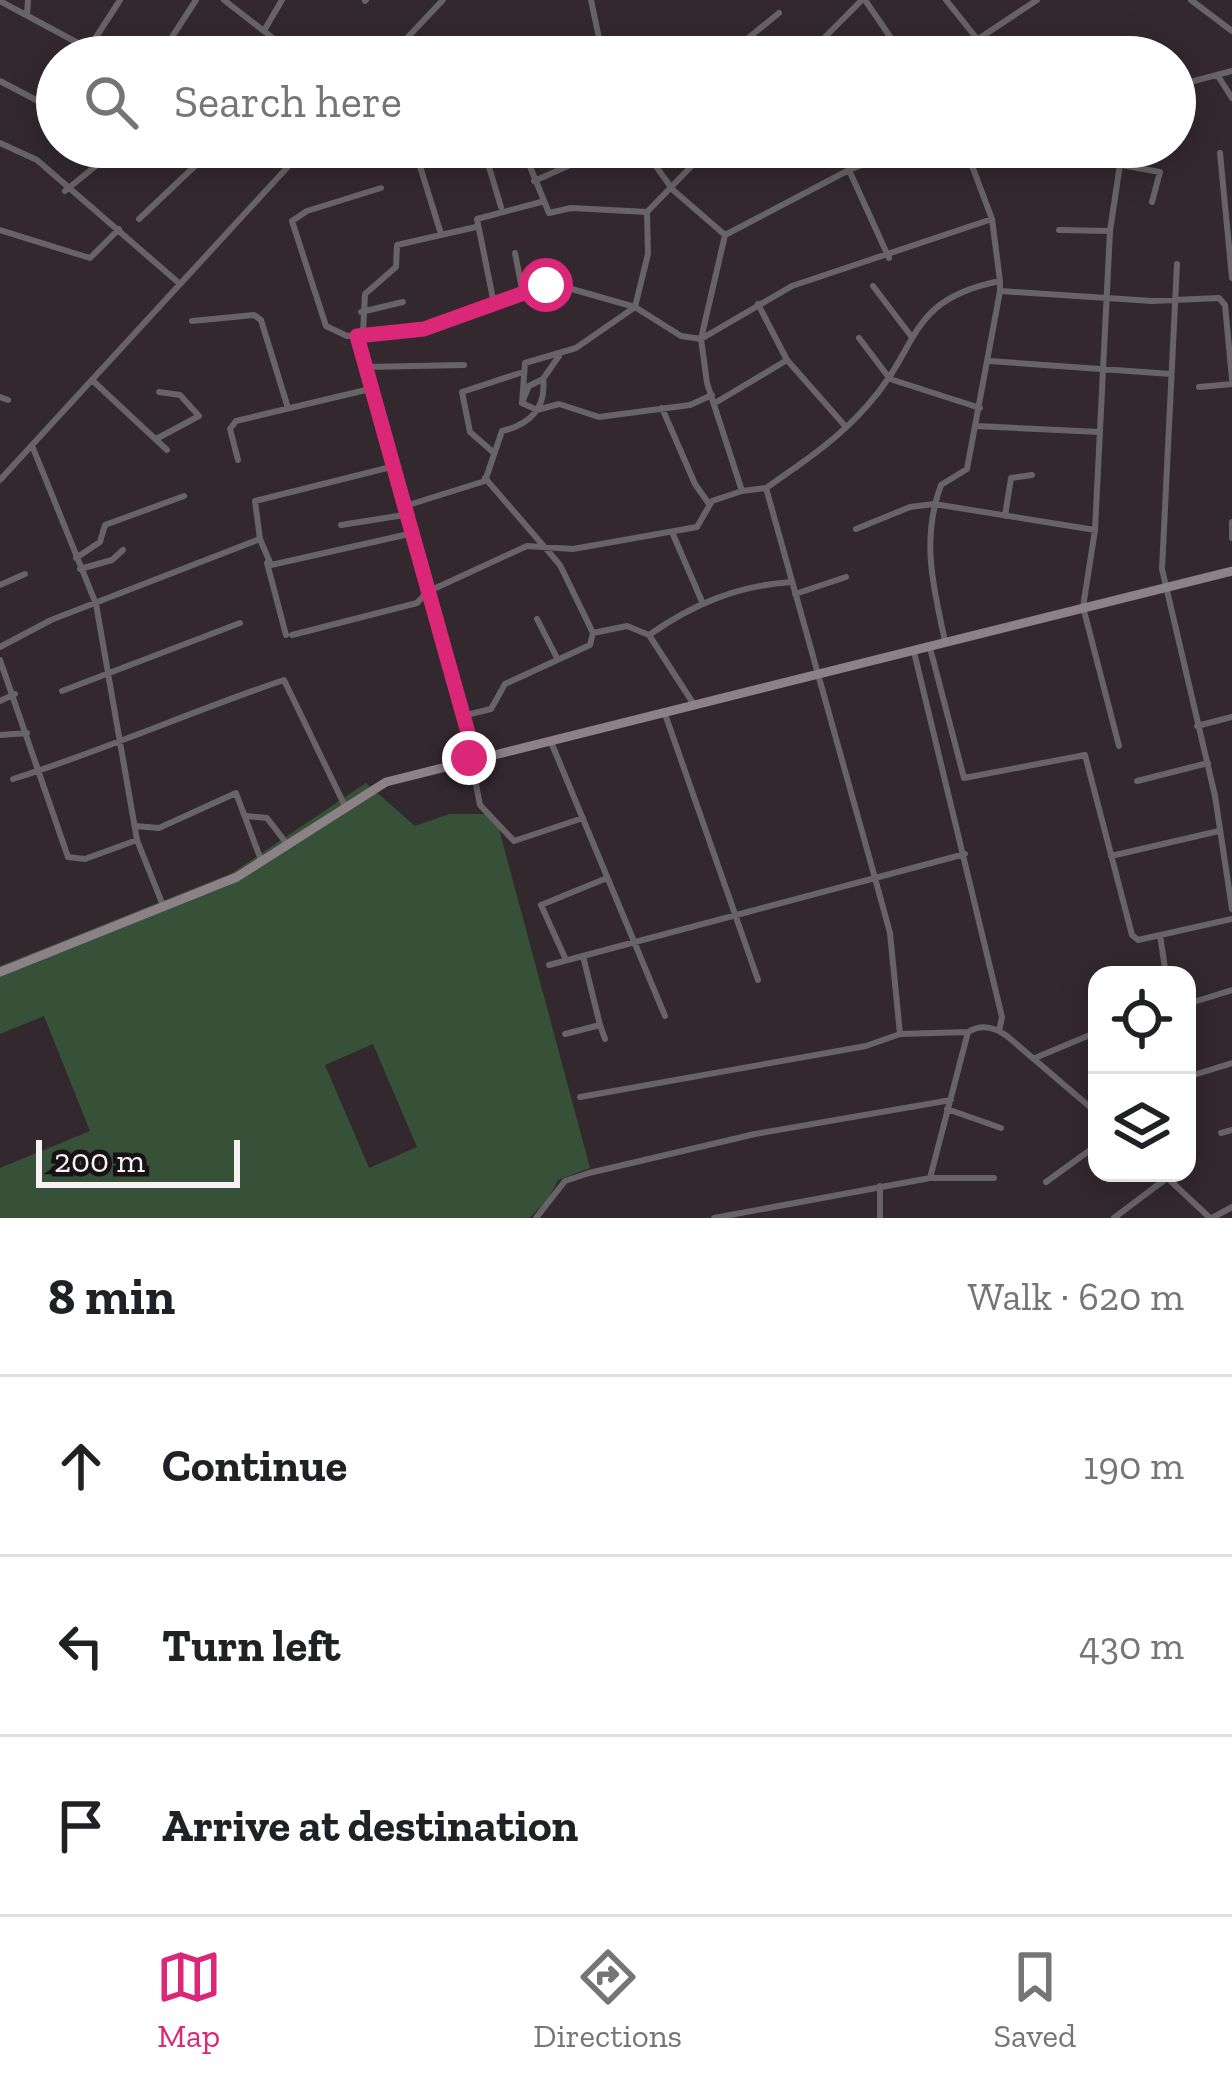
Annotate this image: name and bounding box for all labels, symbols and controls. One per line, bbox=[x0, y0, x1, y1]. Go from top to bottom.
search box bbox=[36, 36, 1196, 168]
icon: search bbox=[78, 69, 144, 135]
text: Search here bbox=[174, 75, 402, 129]
route start bbox=[519, 258, 573, 312]
route end bbox=[442, 731, 496, 785]
map controls bbox=[1088, 966, 1196, 1182]
button: locate bbox=[1088, 966, 1196, 1074]
button: layers bbox=[1088, 1074, 1196, 1182]
scale bar bbox=[36, 1134, 240, 1187]
text: 200 m bbox=[54, 1141, 145, 1180]
text: 8 min bbox=[48, 1266, 175, 1327]
text: Walk · 620 m bbox=[968, 1273, 1184, 1320]
icon: ahead bbox=[48, 1433, 114, 1499]
text: Continue bbox=[162, 1439, 347, 1493]
text: 190 m bbox=[1083, 1442, 1184, 1489]
icon: left bbox=[48, 1613, 114, 1679]
text: Turn left bbox=[162, 1619, 340, 1673]
text: 430 m bbox=[1079, 1622, 1184, 1669]
icon: arrive bbox=[48, 1793, 114, 1859]
text: Arrive at destination bbox=[162, 1799, 578, 1853]
tab: Map bbox=[156, 1944, 222, 2055]
tab: Directions bbox=[533, 1944, 682, 2055]
tab: Saved bbox=[994, 1944, 1076, 2055]

